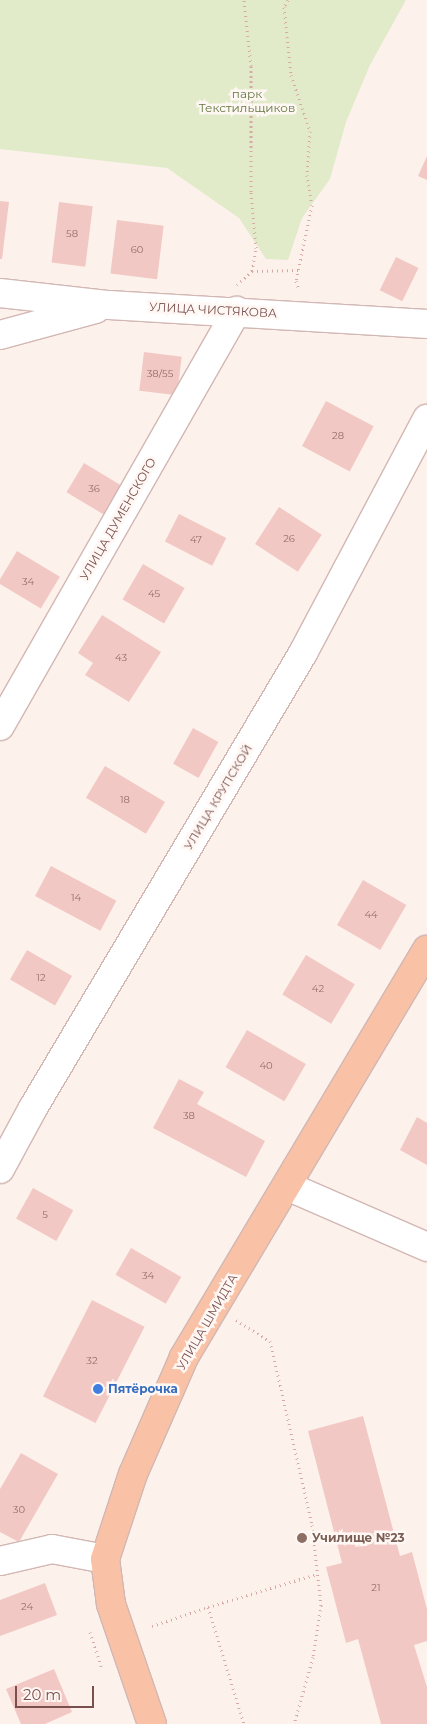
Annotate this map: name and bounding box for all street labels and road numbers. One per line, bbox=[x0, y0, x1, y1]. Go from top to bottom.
street label: УЛИЦА ЧИСТЯКОВА bbox=[149, 299, 277, 321]
street label: УЛИЦА ДУМЕНСКОГО bbox=[77, 455, 159, 583]
street label: УЛИЦА КРУПСКОЙ bbox=[181, 742, 255, 852]
street label: УЛИЦА ШМИДТА bbox=[174, 1271, 240, 1373]

